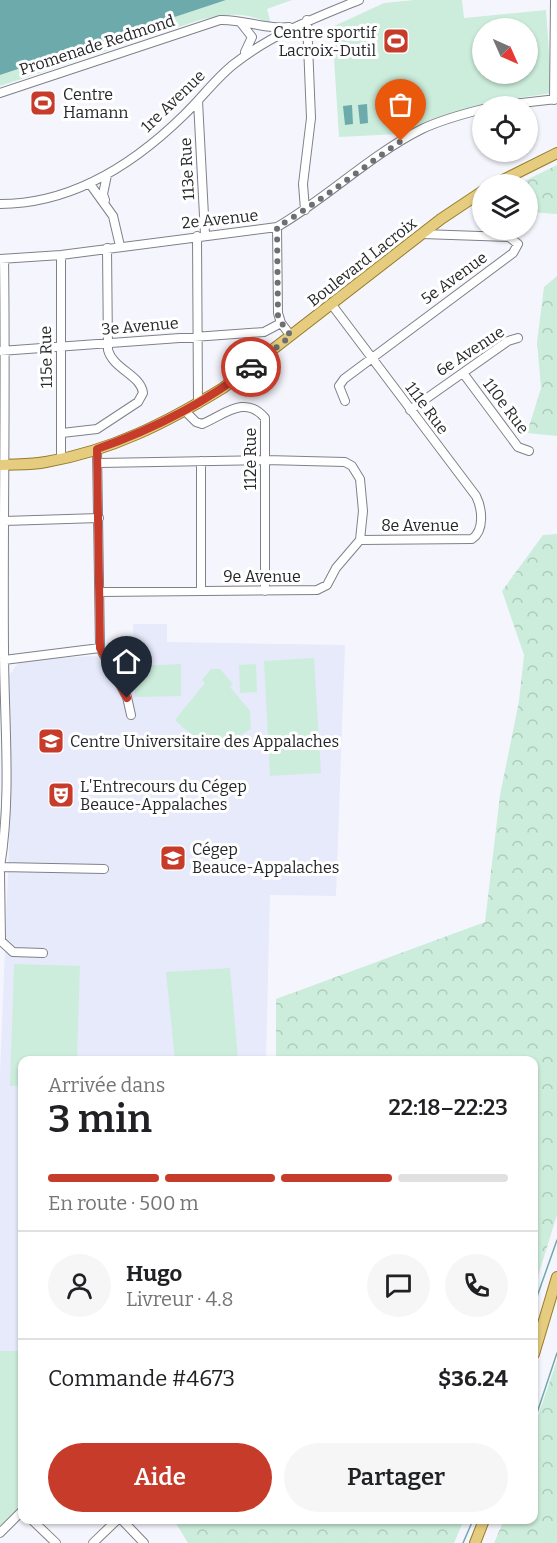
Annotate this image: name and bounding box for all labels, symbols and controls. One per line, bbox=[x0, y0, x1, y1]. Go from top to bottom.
street label: Promenade Redmond bbox=[17, 11, 178, 79]
north arrow bbox=[472, 18, 538, 84]
map controls bbox=[472, 18, 538, 240]
place label: Centre sportif Lacroix-Dutil bbox=[273, 23, 377, 60]
sports icon: Centre sportif Lacroix-Dutil bbox=[381, 26, 411, 56]
street label: 1re Avenue bbox=[137, 66, 209, 136]
pin bbox=[375, 79, 426, 141]
place label: Centre Hamann bbox=[63, 85, 129, 122]
sports icon: Centre Hamann bbox=[28, 88, 58, 118]
icon: bag bbox=[384, 88, 417, 121]
button: locate bbox=[472, 96, 538, 162]
street label: 113e Rue bbox=[176, 137, 198, 201]
button: layers bbox=[472, 174, 538, 240]
street label: 2e Avenue bbox=[181, 206, 259, 232]
street label: Boulevard Lacroix bbox=[304, 213, 420, 310]
street label: 5e Avenue bbox=[417, 248, 491, 308]
street label: 3e Avenue bbox=[101, 313, 179, 339]
street label: 6e Avenue bbox=[432, 322, 508, 380]
street label: 115e Rue bbox=[36, 326, 56, 388]
courier bbox=[221, 337, 281, 397]
icon: car bbox=[235, 351, 268, 384]
street label: 110e Rue bbox=[479, 375, 533, 437]
street label: 111e Rue bbox=[401, 378, 453, 438]
street label: 112e Rue bbox=[241, 428, 260, 490]
street label: 8e Avenue bbox=[381, 516, 459, 535]
street label: 9e Avenue bbox=[223, 567, 301, 586]
pin bbox=[101, 636, 152, 698]
icon: home bbox=[110, 645, 143, 678]
school or university icon: Centre Universitaire des Appalaches bbox=[36, 726, 66, 756]
place label: Centre Universitaire des Appalaches bbox=[70, 732, 339, 751]
place label: L'Entrecours du Cégep Beauce-Appalaches bbox=[80, 777, 247, 814]
theatre icon: L'Entrecours du Cégep Beauce-Appalaches bbox=[46, 780, 76, 810]
place label: Cégep Beauce-Appalaches bbox=[192, 840, 339, 877]
school or university icon: Cégep Beauce-Appalaches bbox=[158, 843, 188, 873]
text: Arrivée dans bbox=[48, 1073, 165, 1097]
text: 22:18–22:23 bbox=[388, 1094, 508, 1121]
text: 3 min bbox=[48, 1096, 152, 1142]
text: En route · 500 m bbox=[48, 1191, 199, 1215]
button: person bbox=[48, 1254, 111, 1317]
button: chat bbox=[367, 1254, 430, 1317]
button: phone bbox=[445, 1254, 508, 1317]
text: Hugo bbox=[126, 1260, 182, 1287]
text: Livreur · 4.8 bbox=[126, 1287, 233, 1311]
text: Commande #4673 bbox=[48, 1365, 235, 1392]
text: $36.24 bbox=[438, 1365, 508, 1392]
button: Aide bbox=[48, 1443, 272, 1512]
button: Partager bbox=[284, 1443, 508, 1512]

